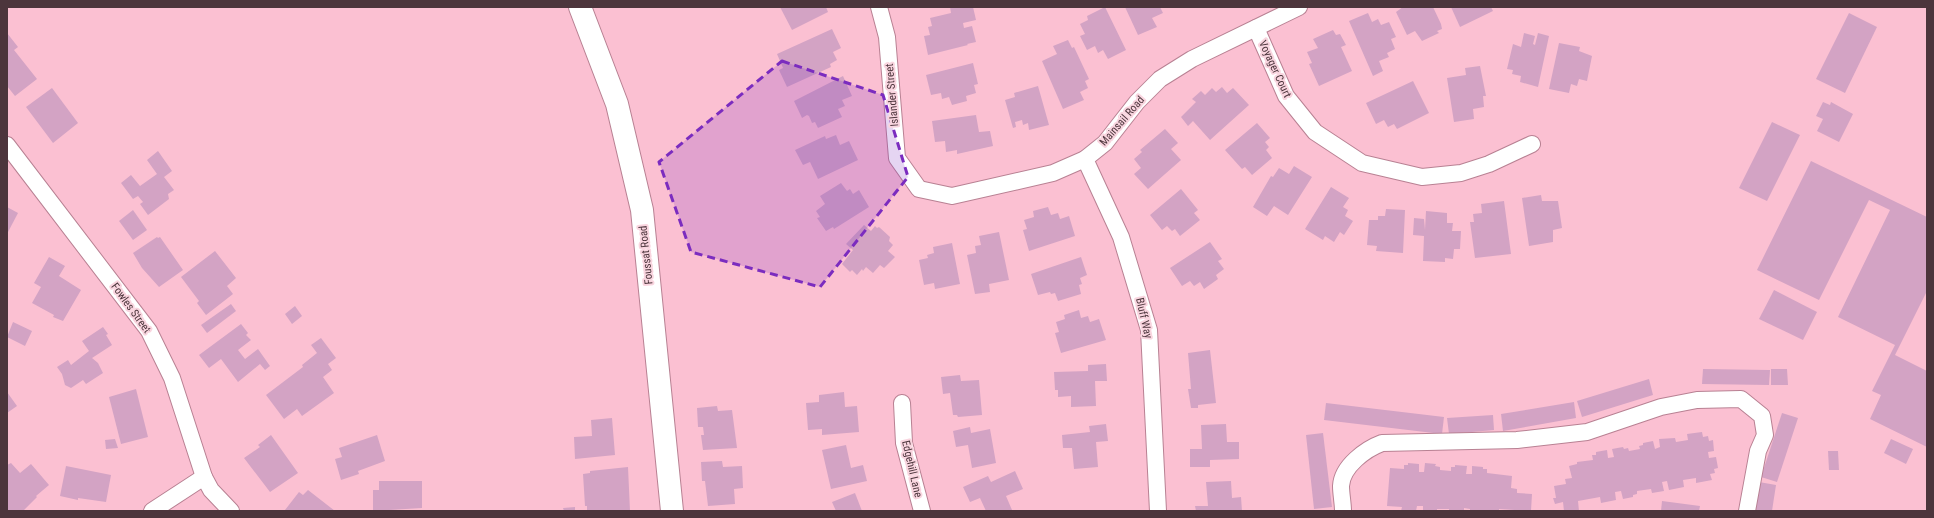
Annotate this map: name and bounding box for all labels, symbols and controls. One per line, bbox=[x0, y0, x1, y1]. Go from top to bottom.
street label: Voyager Court bbox=[1256, 38, 1294, 100]
street label: Islander Street bbox=[883, 63, 901, 127]
street label: Mainsail Road bbox=[1097, 94, 1147, 148]
street label: Foussat Road bbox=[636, 225, 656, 285]
street label: Fowles Street bbox=[108, 280, 154, 336]
street label: Bluff Way bbox=[1133, 296, 1155, 340]
street label: Edgehill Lane bbox=[899, 439, 925, 499]

